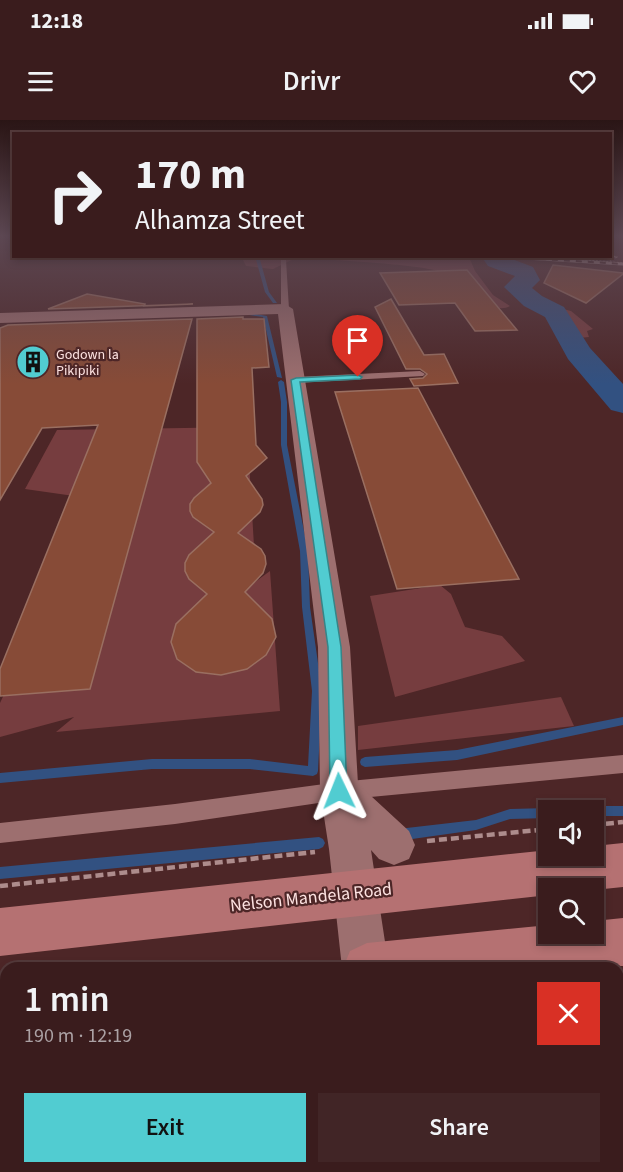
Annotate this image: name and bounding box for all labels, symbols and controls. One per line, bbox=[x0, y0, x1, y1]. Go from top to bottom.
text: 12:18 bbox=[30, 5, 83, 37]
text: Drivr bbox=[283, 62, 340, 101]
icon: menu bbox=[24, 65, 57, 98]
icon: heart bbox=[566, 65, 599, 98]
text: 170 m bbox=[135, 145, 246, 205]
icon: right bbox=[36, 156, 114, 234]
text: Alhamza Street bbox=[135, 201, 305, 240]
pin bbox=[332, 315, 383, 377]
icon: arrive bbox=[341, 324, 374, 357]
building icon: Godown la Pikipiki bbox=[15, 344, 51, 380]
place label: Godown la Pikipiki bbox=[56, 345, 119, 381]
position arrow bbox=[307, 759, 371, 823]
map controls bbox=[538, 800, 604, 944]
button: sound bbox=[538, 800, 604, 866]
street label: Nelson Mandela Road bbox=[229, 877, 393, 918]
button: search bbox=[538, 878, 604, 944]
text: 1 min bbox=[24, 974, 110, 1025]
button: close bbox=[537, 982, 600, 1045]
text: 190 m · 12:19 bbox=[24, 1022, 132, 1050]
button: Exit bbox=[24, 1093, 306, 1162]
button: Share bbox=[318, 1093, 600, 1162]

